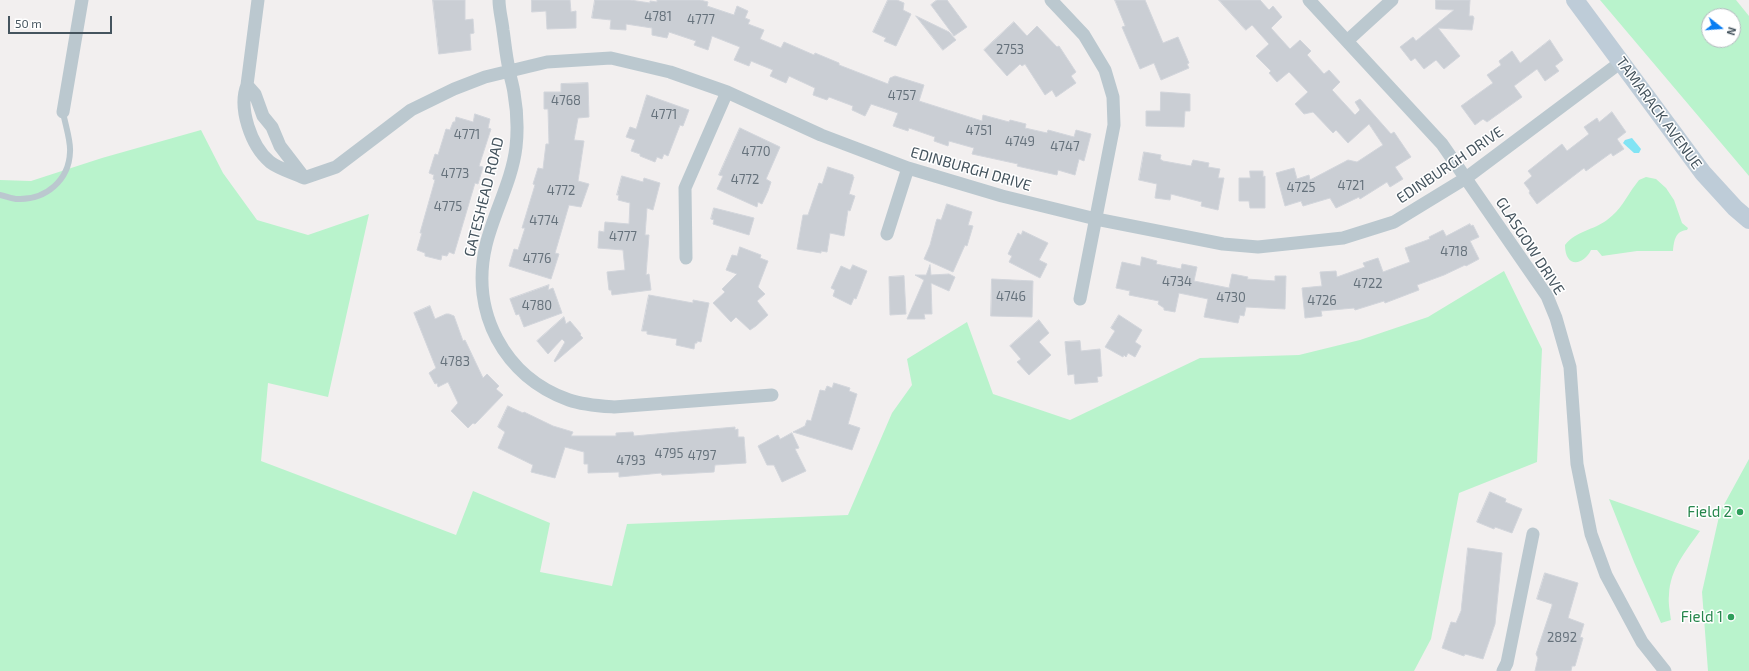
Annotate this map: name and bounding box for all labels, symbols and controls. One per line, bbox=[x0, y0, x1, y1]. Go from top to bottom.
scale bar bbox=[10, 8, 114, 34]
north arrow bbox=[1701, 8, 1741, 48]
house number: 4781 bbox=[644, 9, 672, 25]
house number: 4777 bbox=[687, 12, 715, 28]
text: 50 m bbox=[15, 16, 42, 30]
text: N bbox=[1725, 26, 1739, 37]
house number: 2753 bbox=[996, 42, 1024, 58]
street label: TAMARACK AVENUE bbox=[1612, 53, 1706, 173]
house number: 4757 bbox=[888, 88, 916, 104]
house number: 4768 bbox=[551, 93, 581, 109]
house number: 4771 bbox=[651, 107, 677, 123]
house number: 4751 bbox=[966, 123, 992, 139]
street label: EDINBURGH DRIVE bbox=[1393, 123, 1507, 207]
house number: 4771 bbox=[454, 127, 480, 143]
house number: 4749 bbox=[1005, 134, 1035, 150]
street label: GATESHEAD ROAD bbox=[460, 135, 508, 259]
house number: 4747 bbox=[1050, 139, 1080, 155]
street label: EDINBURGH DRIVE bbox=[908, 143, 1034, 195]
house number: 4770 bbox=[741, 144, 771, 160]
house number: 4773 bbox=[441, 166, 469, 182]
house number: 4772 bbox=[731, 172, 759, 188]
house number: 4721 bbox=[1337, 178, 1365, 194]
house number: 4725 bbox=[1287, 180, 1315, 196]
house number: 4772 bbox=[547, 183, 575, 199]
street label: GLASGOW DRIVE bbox=[1492, 194, 1568, 298]
house number: 4775 bbox=[434, 199, 462, 215]
house number: 4774 bbox=[529, 213, 559, 229]
house number: 4777 bbox=[609, 229, 637, 245]
house number: 4718 bbox=[1440, 244, 1468, 260]
house number: 4776 bbox=[523, 251, 551, 267]
house number: 4734 bbox=[1162, 274, 1192, 290]
house number: 4722 bbox=[1353, 276, 1383, 292]
house number: 4746 bbox=[996, 289, 1026, 305]
house number: 4730 bbox=[1216, 290, 1246, 306]
house number: 4726 bbox=[1307, 293, 1337, 309]
house number: 4780 bbox=[522, 298, 552, 314]
house number: 4783 bbox=[440, 354, 470, 370]
house number: 4795 bbox=[654, 446, 684, 462]
house number: 4797 bbox=[688, 448, 716, 464]
house number: 4793 bbox=[616, 453, 646, 469]
place label: Field 2 bbox=[1687, 503, 1732, 521]
marker: Field 2 bbox=[1735, 507, 1745, 517]
place label: Field 1 bbox=[1681, 608, 1723, 626]
marker: Field 1 bbox=[1726, 612, 1736, 622]
house number: 2892 bbox=[1547, 630, 1577, 646]

